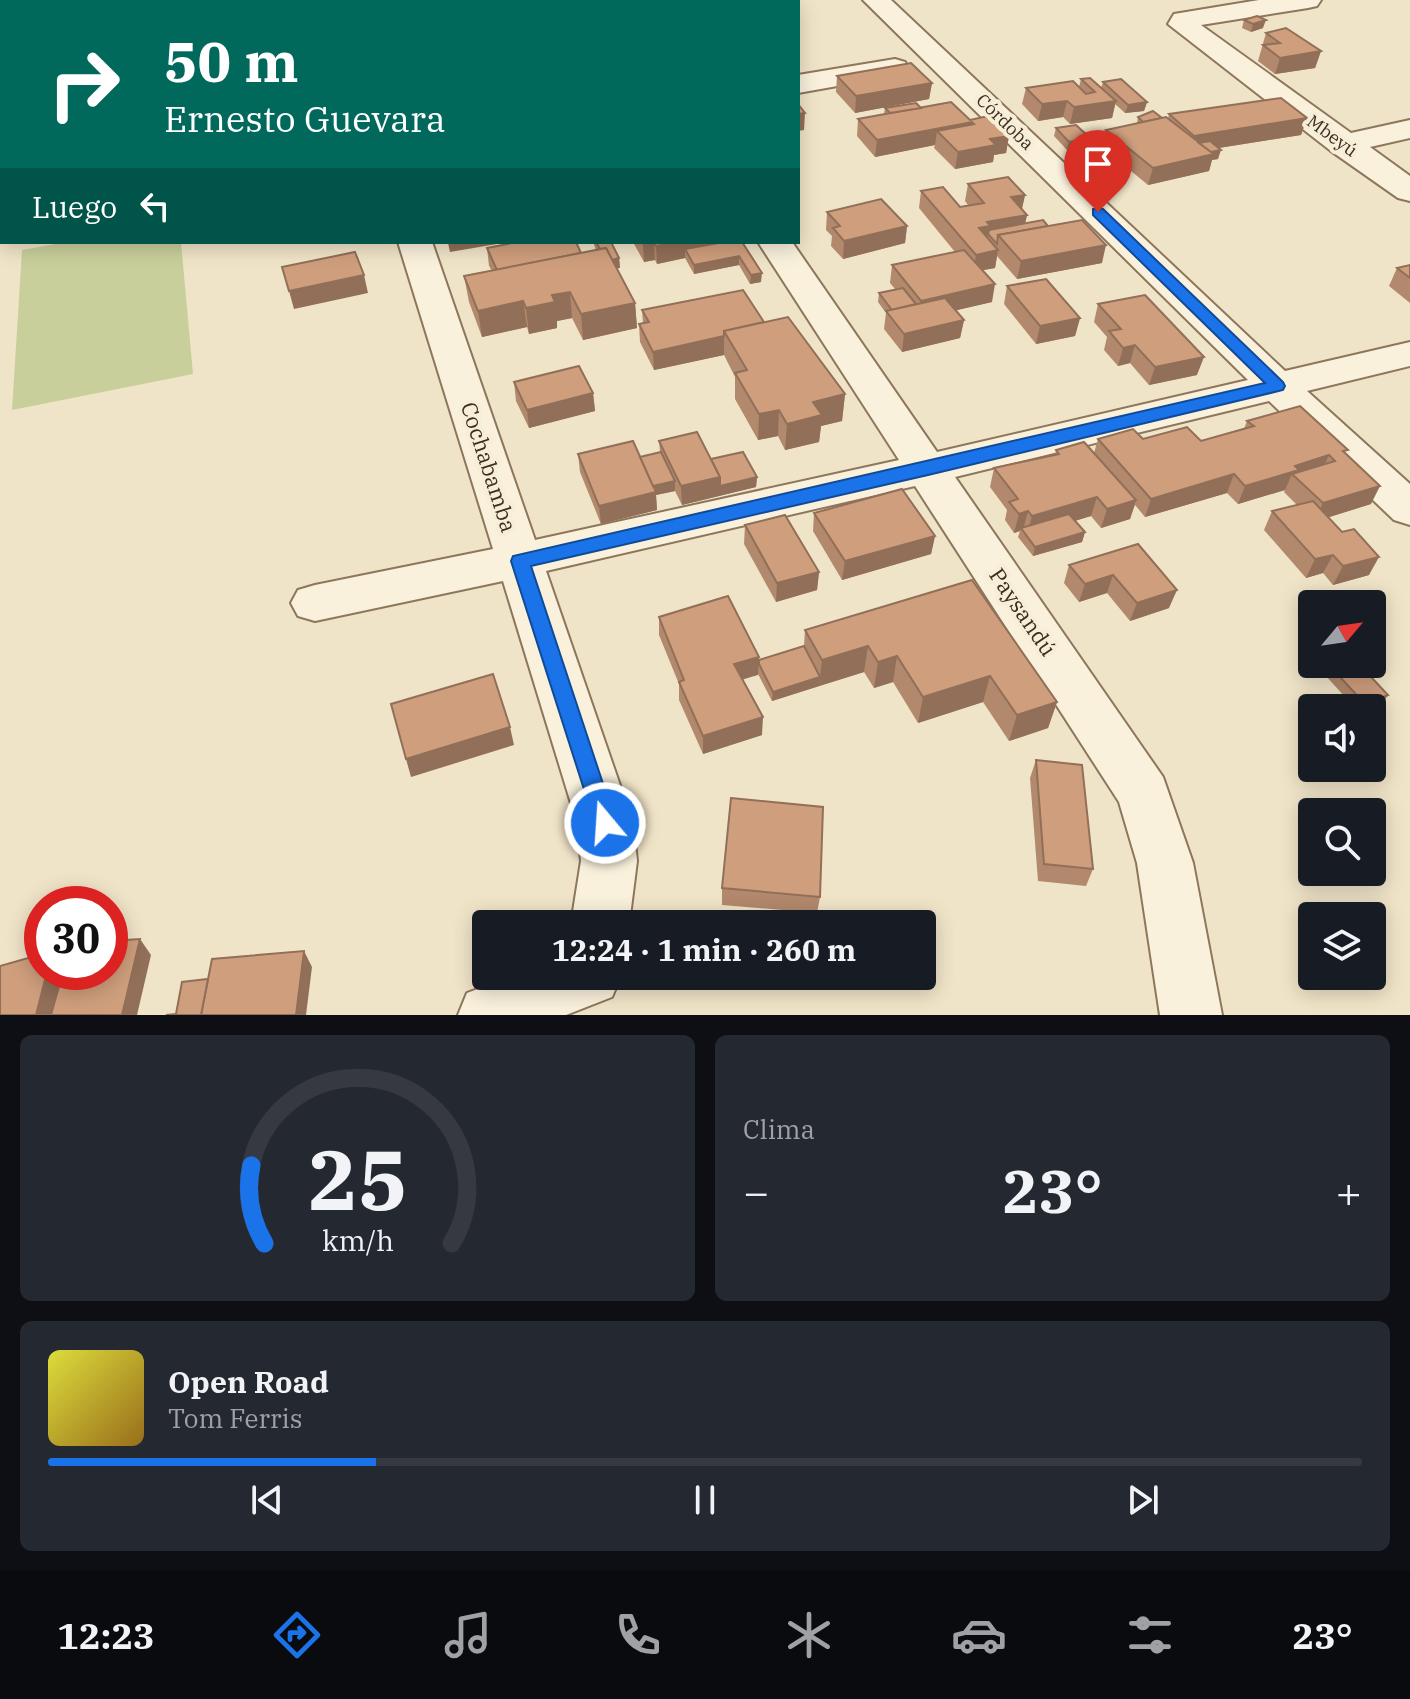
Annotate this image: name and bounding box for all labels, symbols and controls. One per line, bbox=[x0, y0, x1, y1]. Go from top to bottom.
text: 50 m bbox=[164, 25, 299, 97]
icon: right bbox=[32, 32, 136, 136]
street label: Córdoba bbox=[972, 89, 1039, 155]
text: Ernesto Guevara bbox=[164, 95, 446, 142]
street label: Mbeyú bbox=[1302, 110, 1362, 162]
pin bbox=[1064, 130, 1132, 212]
icon: arrive bbox=[1076, 142, 1120, 186]
icon: left bbox=[133, 184, 177, 228]
text: Luego bbox=[32, 187, 117, 226]
street label: Cochabamba bbox=[455, 398, 524, 536]
street label: Paysandú bbox=[983, 562, 1064, 662]
north arrow bbox=[1298, 590, 1386, 678]
map controls bbox=[1298, 590, 1386, 990]
button: sound bbox=[1298, 694, 1386, 782]
position arrow bbox=[563, 781, 647, 865]
button: search bbox=[1298, 798, 1386, 886]
speed limit sign: 30 bbox=[24, 886, 128, 990]
button: layers bbox=[1298, 902, 1386, 990]
text: 12:24 · 1 min · 260 m bbox=[552, 930, 856, 969]
text: Clima bbox=[743, 1112, 815, 1146]
text: 25 bbox=[308, 1125, 407, 1233]
text: 23° bbox=[1002, 1151, 1103, 1230]
text: − bbox=[743, 1163, 769, 1220]
text: + bbox=[1336, 1163, 1362, 1220]
text: km/h bbox=[321, 1222, 394, 1259]
text: Open Road bbox=[168, 1362, 329, 1401]
text: Tom Ferris bbox=[168, 1401, 302, 1435]
icon: previous bbox=[245, 1478, 289, 1522]
icon: pause bbox=[683, 1478, 727, 1522]
icon: next bbox=[1121, 1478, 1165, 1522]
icon: directions bbox=[269, 1607, 325, 1663]
icon: music bbox=[440, 1607, 496, 1663]
icon: phone bbox=[610, 1607, 666, 1663]
icon: climate bbox=[781, 1607, 837, 1663]
icon: car bbox=[951, 1607, 1007, 1663]
icon: filters bbox=[1122, 1607, 1178, 1663]
text: 12:23 bbox=[57, 1612, 155, 1659]
text: 23° bbox=[1293, 1612, 1353, 1659]

